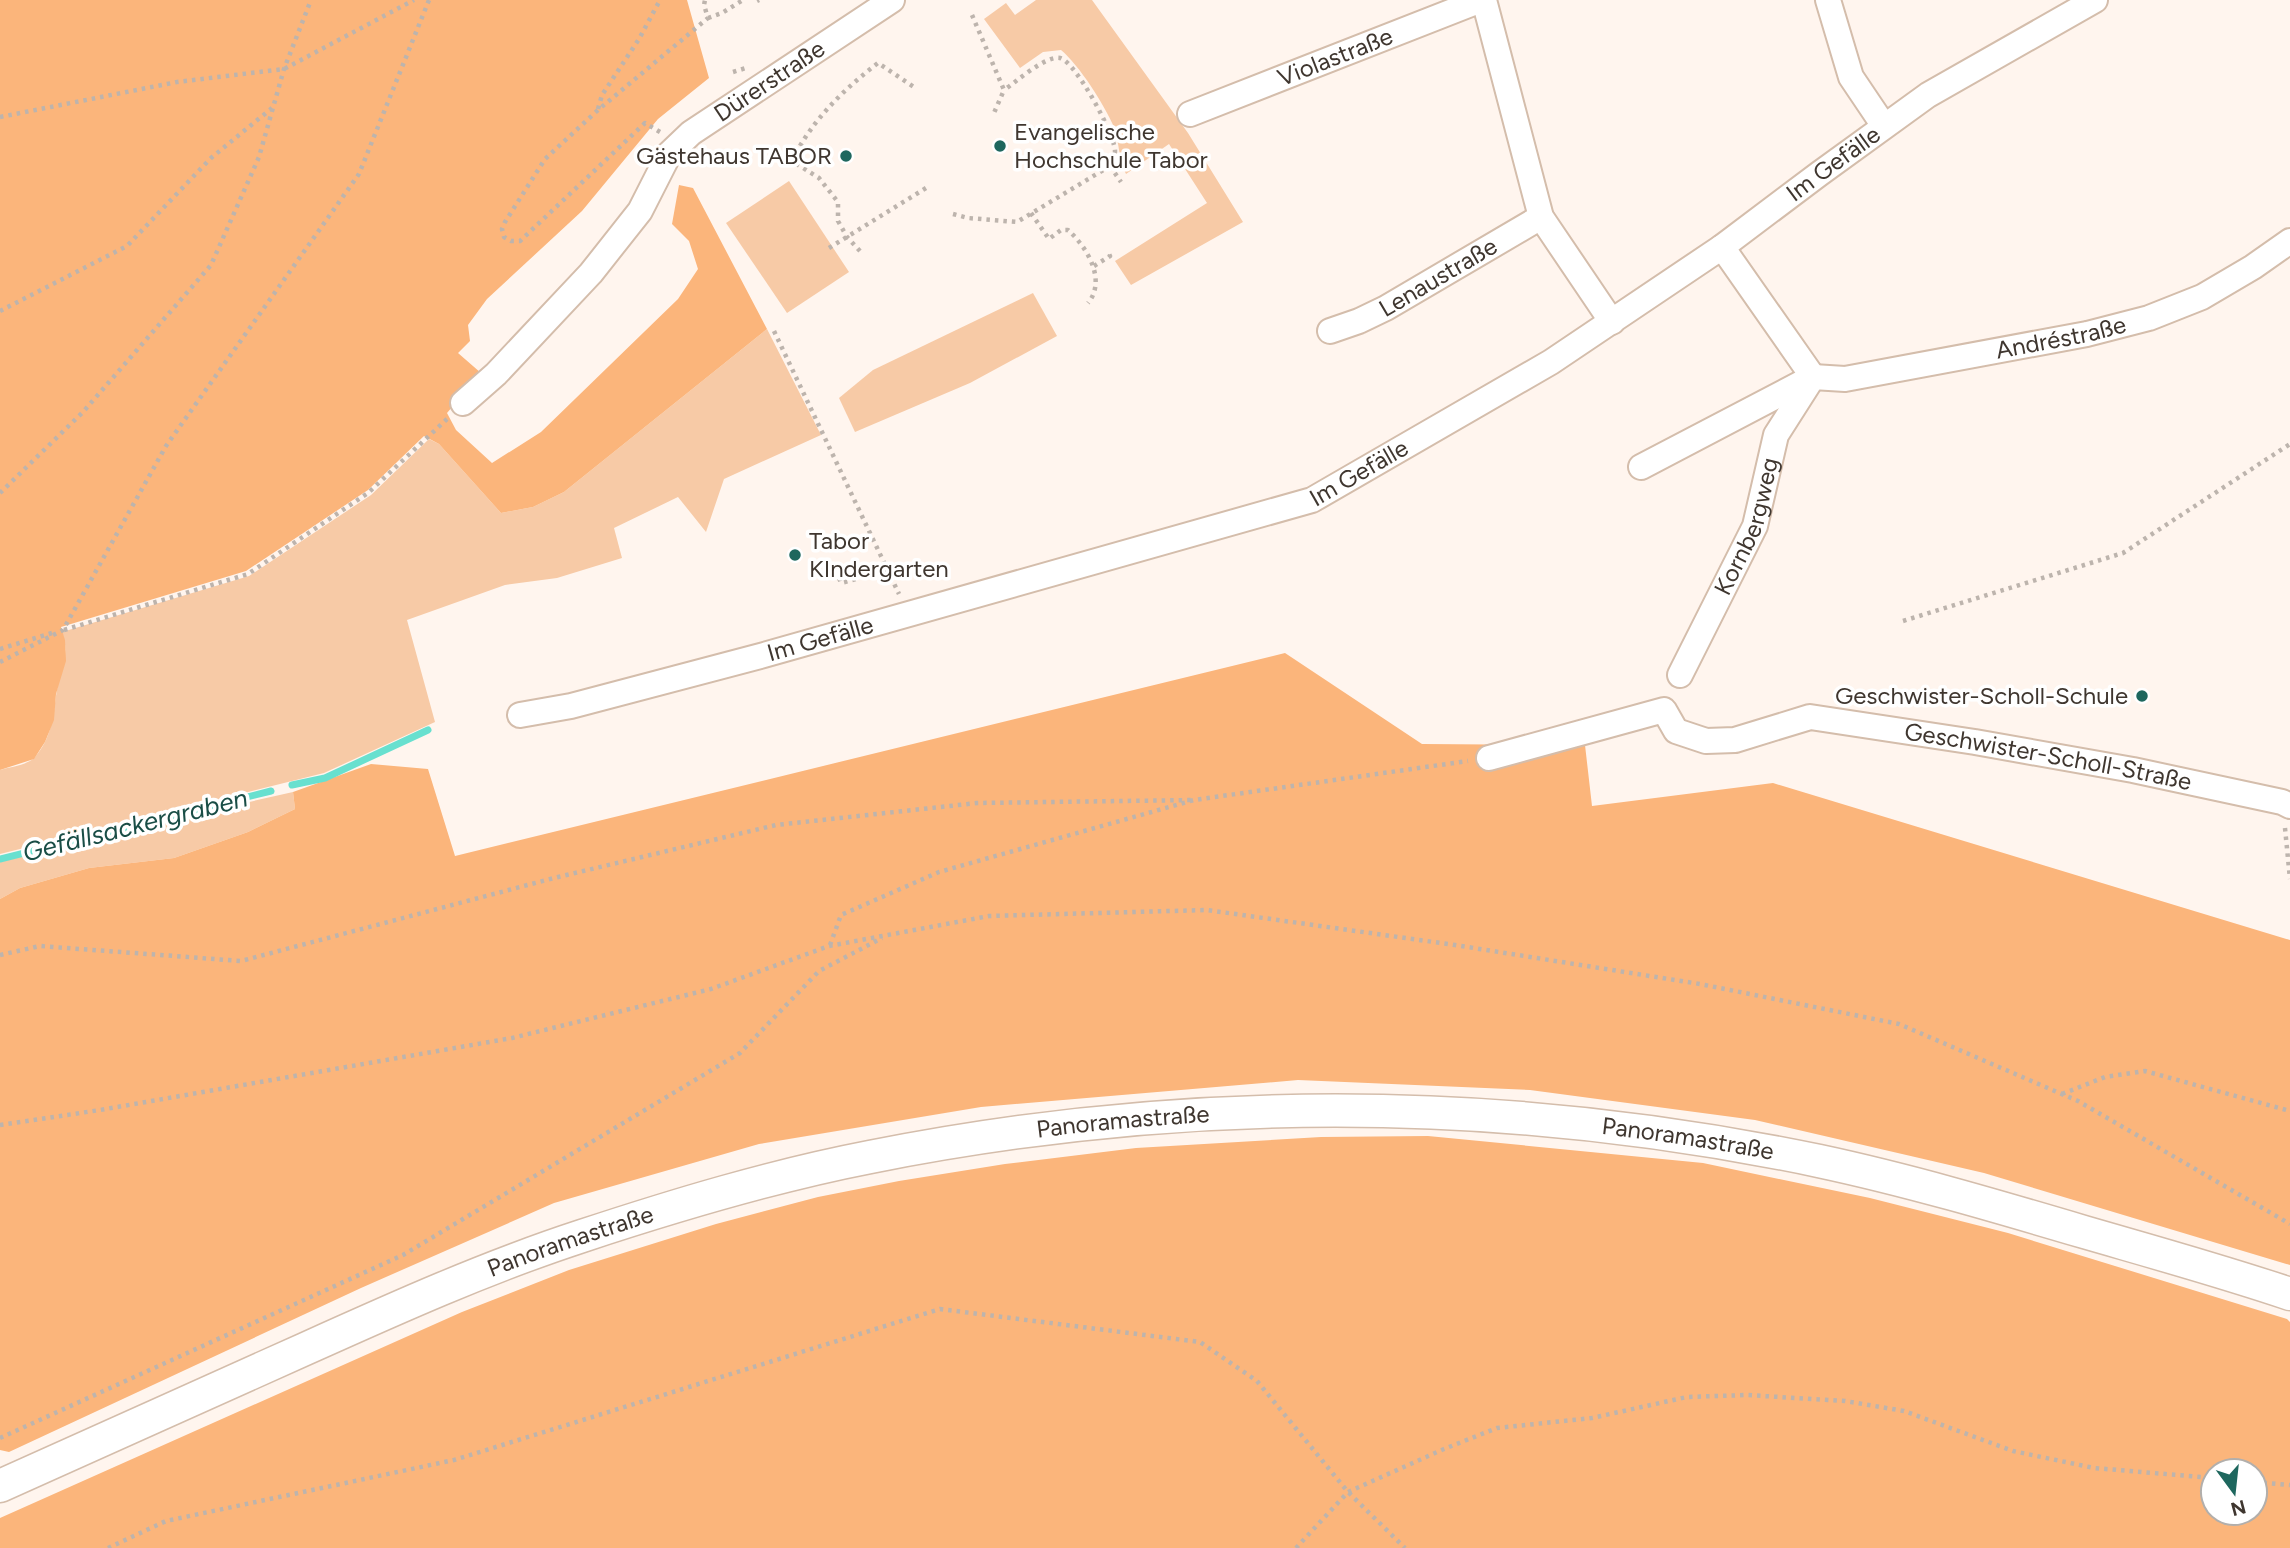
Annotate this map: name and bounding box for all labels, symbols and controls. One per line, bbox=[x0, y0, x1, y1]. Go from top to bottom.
street label: Violastraße bbox=[1273, 21, 1397, 92]
street label: Dürerstraße bbox=[708, 34, 830, 128]
place label: Evangelische Hochschule Tabor bbox=[1014, 117, 1208, 174]
street label: Im Gefälle bbox=[1781, 120, 1886, 207]
marker: Evangelische Hochschule Tabor bbox=[992, 138, 1008, 154]
place label: Gästehaus TABOR bbox=[636, 141, 832, 170]
marker: Gästehaus TABOR bbox=[838, 148, 854, 164]
street label: Lenaustraße bbox=[1374, 231, 1502, 323]
street label: Andréstraße bbox=[1993, 310, 2129, 365]
street label: Im Gefälle bbox=[1304, 433, 1413, 512]
street label: Kornbergweg bbox=[1708, 455, 1784, 600]
place label: Tabor KIndergarten bbox=[809, 526, 949, 583]
marker: Tabor KIndergarten bbox=[787, 547, 803, 563]
street label: Im Gefälle bbox=[764, 610, 877, 667]
place label: Geschwister-Scholl-Schule bbox=[1835, 681, 2128, 710]
marker: Geschwister-Scholl-Schule bbox=[2134, 688, 2150, 704]
street label: Geschwister-Scholl-Straße bbox=[1903, 717, 2194, 796]
water label: Gefällsackergraben bbox=[19, 782, 251, 868]
street label: Panoramastraße bbox=[1035, 1099, 1210, 1144]
street label: Panoramastraße bbox=[1600, 1111, 1776, 1166]
street label: Panoramastraße bbox=[483, 1199, 657, 1283]
north arrow bbox=[2199, 1457, 2269, 1527]
text: N bbox=[2228, 1495, 2248, 1521]

